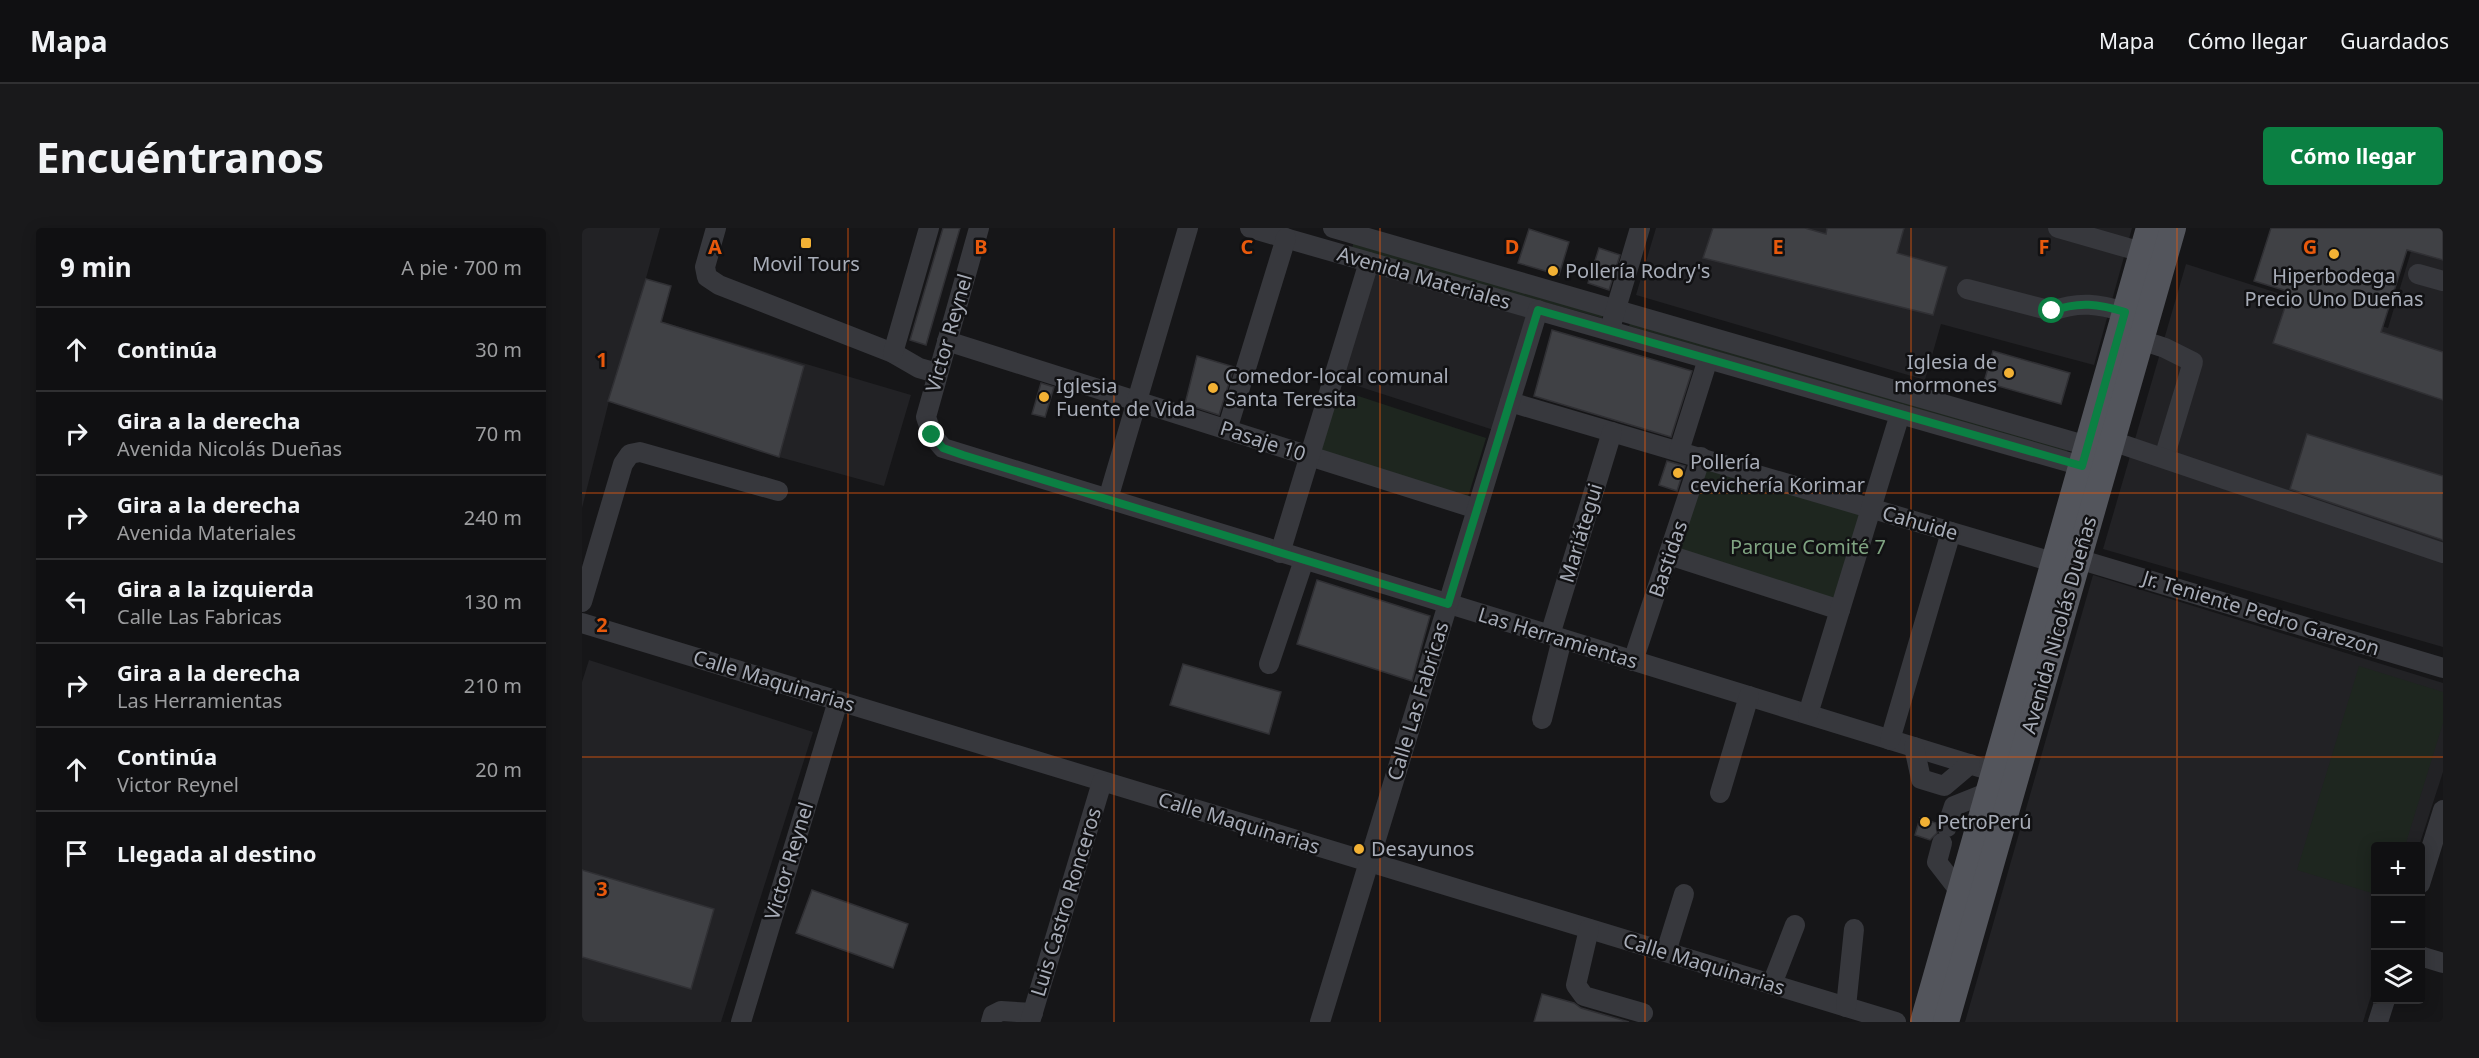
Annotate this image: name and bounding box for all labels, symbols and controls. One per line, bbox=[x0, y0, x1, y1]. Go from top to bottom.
text: Mapa bbox=[30, 22, 108, 60]
text: Mapa bbox=[2099, 27, 2154, 55]
text: Cómo llegar bbox=[2187, 27, 2307, 55]
text: Guardados bbox=[2340, 27, 2449, 55]
button: Cómo llegar bbox=[2263, 127, 2443, 185]
text: Encuéntranos bbox=[36, 128, 324, 185]
text: A bbox=[708, 233, 722, 260]
text: B bbox=[974, 233, 988, 260]
text: C bbox=[1241, 233, 1254, 260]
text: D bbox=[1505, 233, 1519, 260]
text: E bbox=[1772, 233, 1784, 260]
text: F bbox=[2039, 233, 2049, 260]
text: G bbox=[2303, 233, 2317, 260]
marker: Movil Tours bbox=[799, 236, 813, 250]
street label: Avenida Materiales bbox=[1334, 240, 1514, 315]
marker: Hiperbodega Precio Uno Dueñas bbox=[2327, 247, 2341, 261]
text: 9 min bbox=[60, 249, 132, 285]
place label: Movil Tours bbox=[752, 250, 860, 277]
text: A pie · 700 m bbox=[401, 254, 522, 281]
place label: Pollería Rodry's bbox=[1565, 257, 1710, 284]
place label: Hiperbodega Precio Uno Dueñas bbox=[2245, 262, 2423, 312]
marker: Pollería Rodry's bbox=[1546, 264, 1560, 278]
street label: Victor Reynel bbox=[919, 271, 978, 395]
route start bbox=[2038, 297, 2064, 323]
icon: ahead bbox=[60, 333, 93, 366]
text: Continúa bbox=[117, 334, 217, 364]
text: 30 m bbox=[475, 336, 522, 363]
text: 1 bbox=[596, 346, 608, 373]
place label: Iglesia de mormones bbox=[1894, 348, 1997, 398]
place label: Comedor-local comunal Santa Teresita bbox=[1225, 362, 1449, 412]
marker: Iglesia de mormones bbox=[2002, 366, 2016, 380]
place label: Iglesia Fuente de Vida bbox=[1056, 372, 1196, 422]
marker: Comedor-local comunal Santa Teresita bbox=[1206, 381, 1220, 395]
marker: Iglesia Fuente de Vida bbox=[1037, 390, 1051, 404]
text: Gira a la derecha bbox=[117, 405, 301, 435]
street label: Pasaje 10 bbox=[1217, 414, 1309, 467]
icon: right bbox=[60, 417, 93, 450]
text: 70 m bbox=[475, 420, 522, 447]
route end bbox=[918, 421, 944, 447]
text: Avenida Nicolás Dueñas bbox=[117, 435, 342, 462]
place label: Pollería cevichería Korimar bbox=[1690, 448, 1865, 498]
marker: Pollería cevichería Korimar bbox=[1671, 466, 1685, 480]
street label: Mariátegui bbox=[1553, 480, 1608, 586]
text: Gira a la derecha bbox=[117, 489, 301, 519]
street label: Cahuide bbox=[1879, 499, 1961, 546]
icon: right bbox=[60, 501, 93, 534]
text: 240 m bbox=[464, 504, 522, 531]
street label: Avenida Nicolás Dueñas bbox=[2015, 513, 2103, 737]
street label: Bastidas bbox=[1642, 517, 1693, 601]
text: Avenida Materiales bbox=[117, 519, 296, 546]
park label: Parque Comité 7 bbox=[1730, 533, 1886, 560]
street label: Jr. Teniente Pedro Garezon bbox=[2137, 563, 2383, 661]
text: Gira a la izquierda bbox=[117, 573, 314, 603]
icon: left bbox=[60, 585, 93, 618]
text: 130 m bbox=[464, 588, 522, 615]
street label: Las Herramientas bbox=[1475, 600, 1641, 675]
text: Calle Las Fabricas bbox=[117, 603, 282, 630]
text: 2 bbox=[596, 611, 608, 638]
street label: Calle Las Fabricas bbox=[1381, 618, 1455, 784]
street label: Calle Maquinarias bbox=[690, 643, 858, 718]
text: Gira a la derecha bbox=[117, 657, 301, 687]
icon: right bbox=[60, 669, 93, 702]
text: 210 m bbox=[464, 672, 522, 699]
text: Las Herramientas bbox=[117, 687, 282, 714]
text: Continúa bbox=[117, 741, 217, 771]
icon: ahead bbox=[60, 753, 93, 786]
text: 20 m bbox=[475, 756, 522, 783]
text: Victor Reynel bbox=[117, 771, 239, 798]
street label: Calle Maquinarias bbox=[1155, 785, 1323, 860]
street label: Victor Reynel bbox=[758, 799, 819, 923]
street label: Luis Castro Ronceros bbox=[1024, 804, 1107, 999]
place label: PetroPerú bbox=[1937, 808, 2032, 835]
marker: PetroPerú bbox=[1918, 815, 1932, 829]
place label: Desayunos bbox=[1371, 835, 1474, 862]
icon: arrive bbox=[60, 837, 93, 870]
text: Llegada al destino bbox=[117, 838, 317, 868]
marker: Desayunos bbox=[1352, 842, 1366, 856]
map controls bbox=[2371, 842, 2425, 1004]
button: + bbox=[2371, 842, 2425, 896]
text: 3 bbox=[596, 875, 608, 902]
button: − bbox=[2371, 896, 2425, 950]
street label: Calle Maquinarias bbox=[1620, 926, 1788, 1001]
button: layers bbox=[2371, 950, 2425, 1004]

